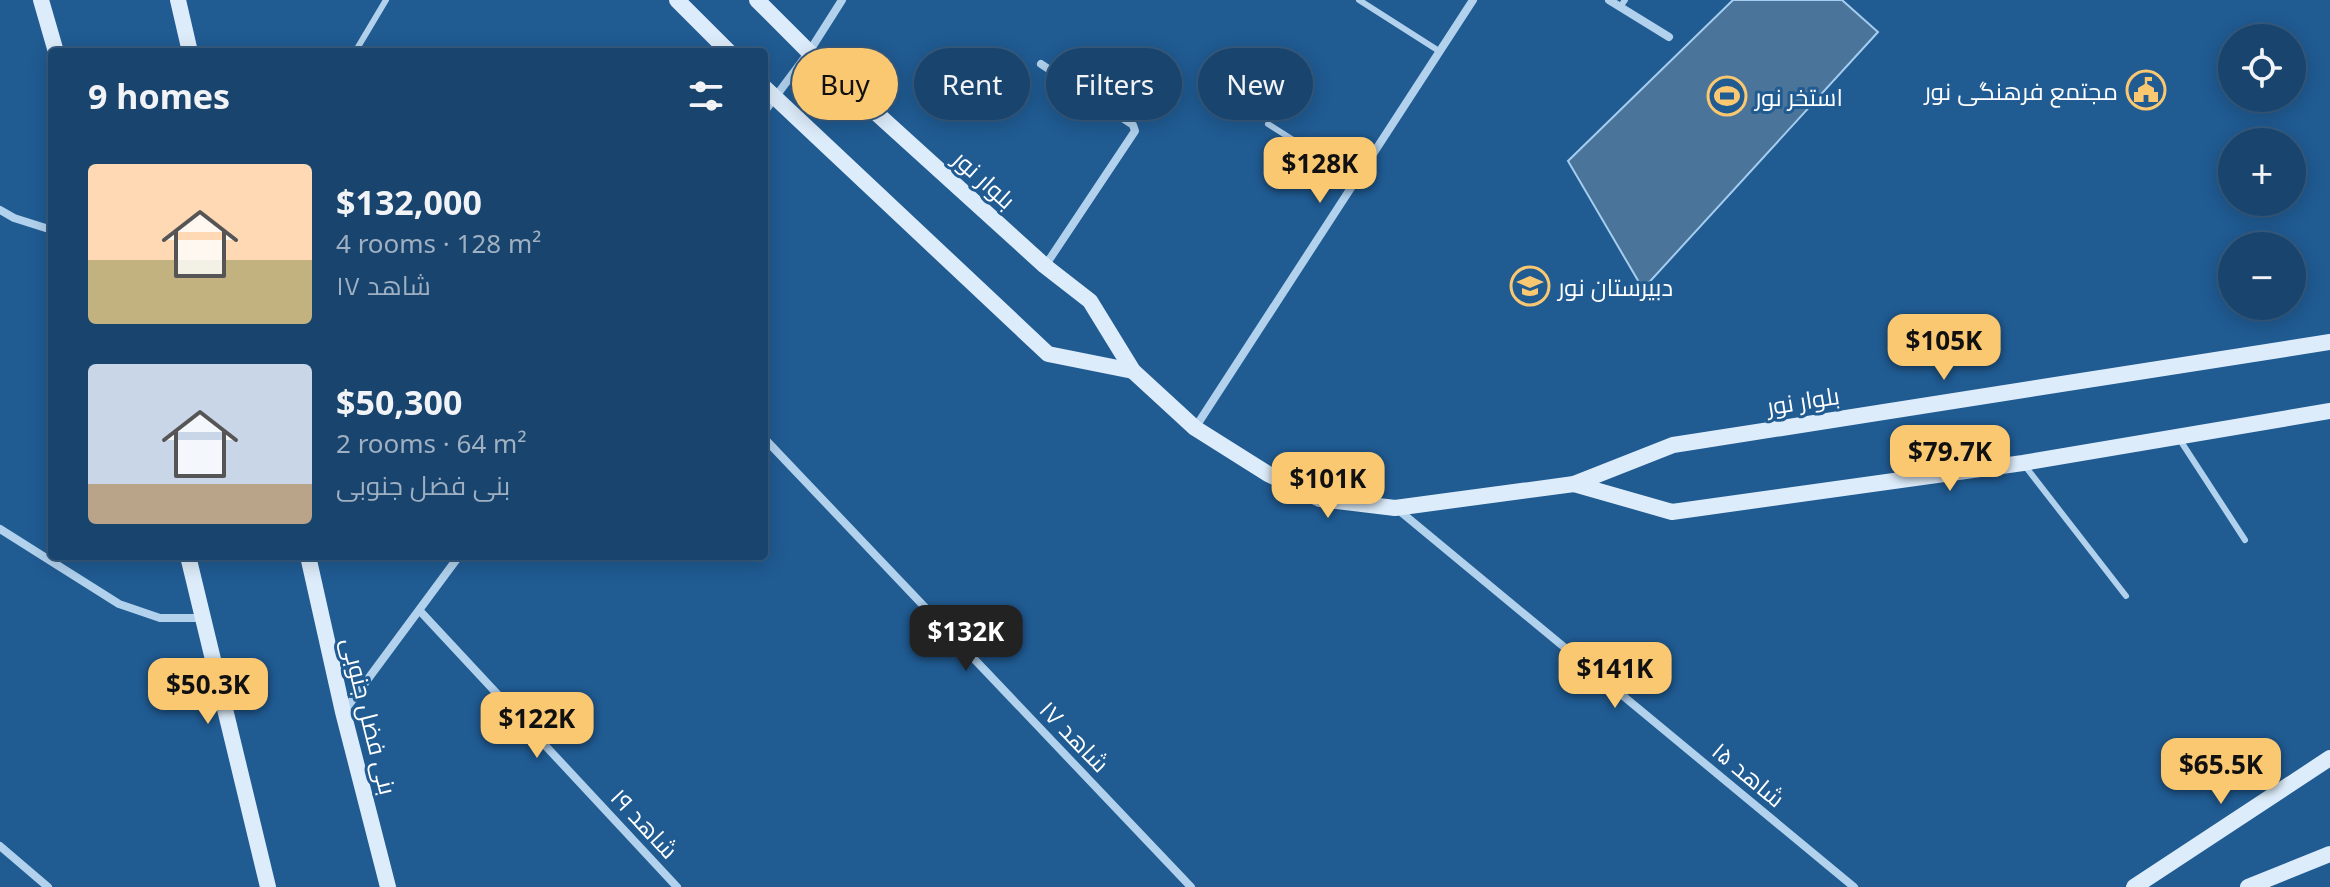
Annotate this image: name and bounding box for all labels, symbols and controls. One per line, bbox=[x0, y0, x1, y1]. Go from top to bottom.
map controls bbox=[2218, 24, 2306, 320]
button: locate bbox=[2218, 24, 2306, 112]
chip: Buy bbox=[792, 48, 898, 120]
chip: Rent bbox=[914, 48, 1030, 120]
chip: Filters bbox=[1046, 48, 1182, 120]
chip: New bbox=[1198, 48, 1313, 120]
public building icon: مجتمع فرهنگی نور bbox=[2125, 69, 2167, 111]
text: 9 homes bbox=[88, 73, 230, 119]
icon: filters bbox=[684, 74, 728, 118]
place label: مجتمع فرهنگی نور bbox=[1923, 74, 2118, 108]
sports icon: استخر نور bbox=[1706, 75, 1748, 117]
place label: استخر نور bbox=[1753, 80, 1843, 113]
button: + bbox=[2218, 128, 2306, 216]
pin: $128K bbox=[1264, 137, 1376, 205]
street label: بلوار نور bbox=[945, 141, 1023, 216]
text: $128K bbox=[1282, 145, 1358, 181]
text: $132,000 bbox=[336, 179, 482, 225]
icon: home bbox=[152, 196, 248, 292]
text: 4 rooms · 128 m² bbox=[336, 225, 541, 261]
button: − bbox=[2218, 232, 2306, 320]
school or university icon: دبیرستان نور bbox=[1509, 265, 1551, 307]
text: شاهد ۱۷ bbox=[336, 267, 431, 303]
place label: دبیرستان نور bbox=[1556, 270, 1673, 303]
pin: $105K bbox=[1888, 314, 2000, 382]
text: $105K bbox=[1906, 322, 1982, 358]
street label: بلوار نور bbox=[1762, 378, 1842, 422]
text: $50,300 bbox=[336, 379, 462, 425]
icon: home bbox=[152, 396, 248, 492]
text: 2 rooms · 64 m² bbox=[336, 425, 526, 461]
pin: $79.7K bbox=[1885, 425, 2015, 493]
text: $79.7K bbox=[1908, 433, 1992, 469]
pin: $101K bbox=[1272, 452, 1384, 520]
text: $101K bbox=[1290, 460, 1366, 496]
text: بنی فضل جنوبی bbox=[336, 467, 510, 503]
pin: $132K bbox=[910, 605, 1022, 673]
text: $132K bbox=[928, 613, 1004, 649]
street label: بنی فضل جنوبی bbox=[335, 634, 405, 798]
pin: $141K bbox=[1559, 642, 1671, 710]
text: $141K bbox=[1577, 650, 1653, 686]
pin: $50.3K bbox=[143, 658, 273, 726]
text: $50.3K bbox=[166, 666, 250, 702]
pin: $122K bbox=[481, 692, 593, 760]
street label: شاهد ۱۷ bbox=[1033, 693, 1117, 779]
text: $122K bbox=[499, 700, 575, 736]
street label: شاهد ۱۵ bbox=[1706, 734, 1792, 814]
pin: $65.5K bbox=[2156, 738, 2286, 806]
text: $65.5K bbox=[2179, 746, 2263, 782]
street label: شاهد ۱۹ bbox=[604, 781, 686, 865]

